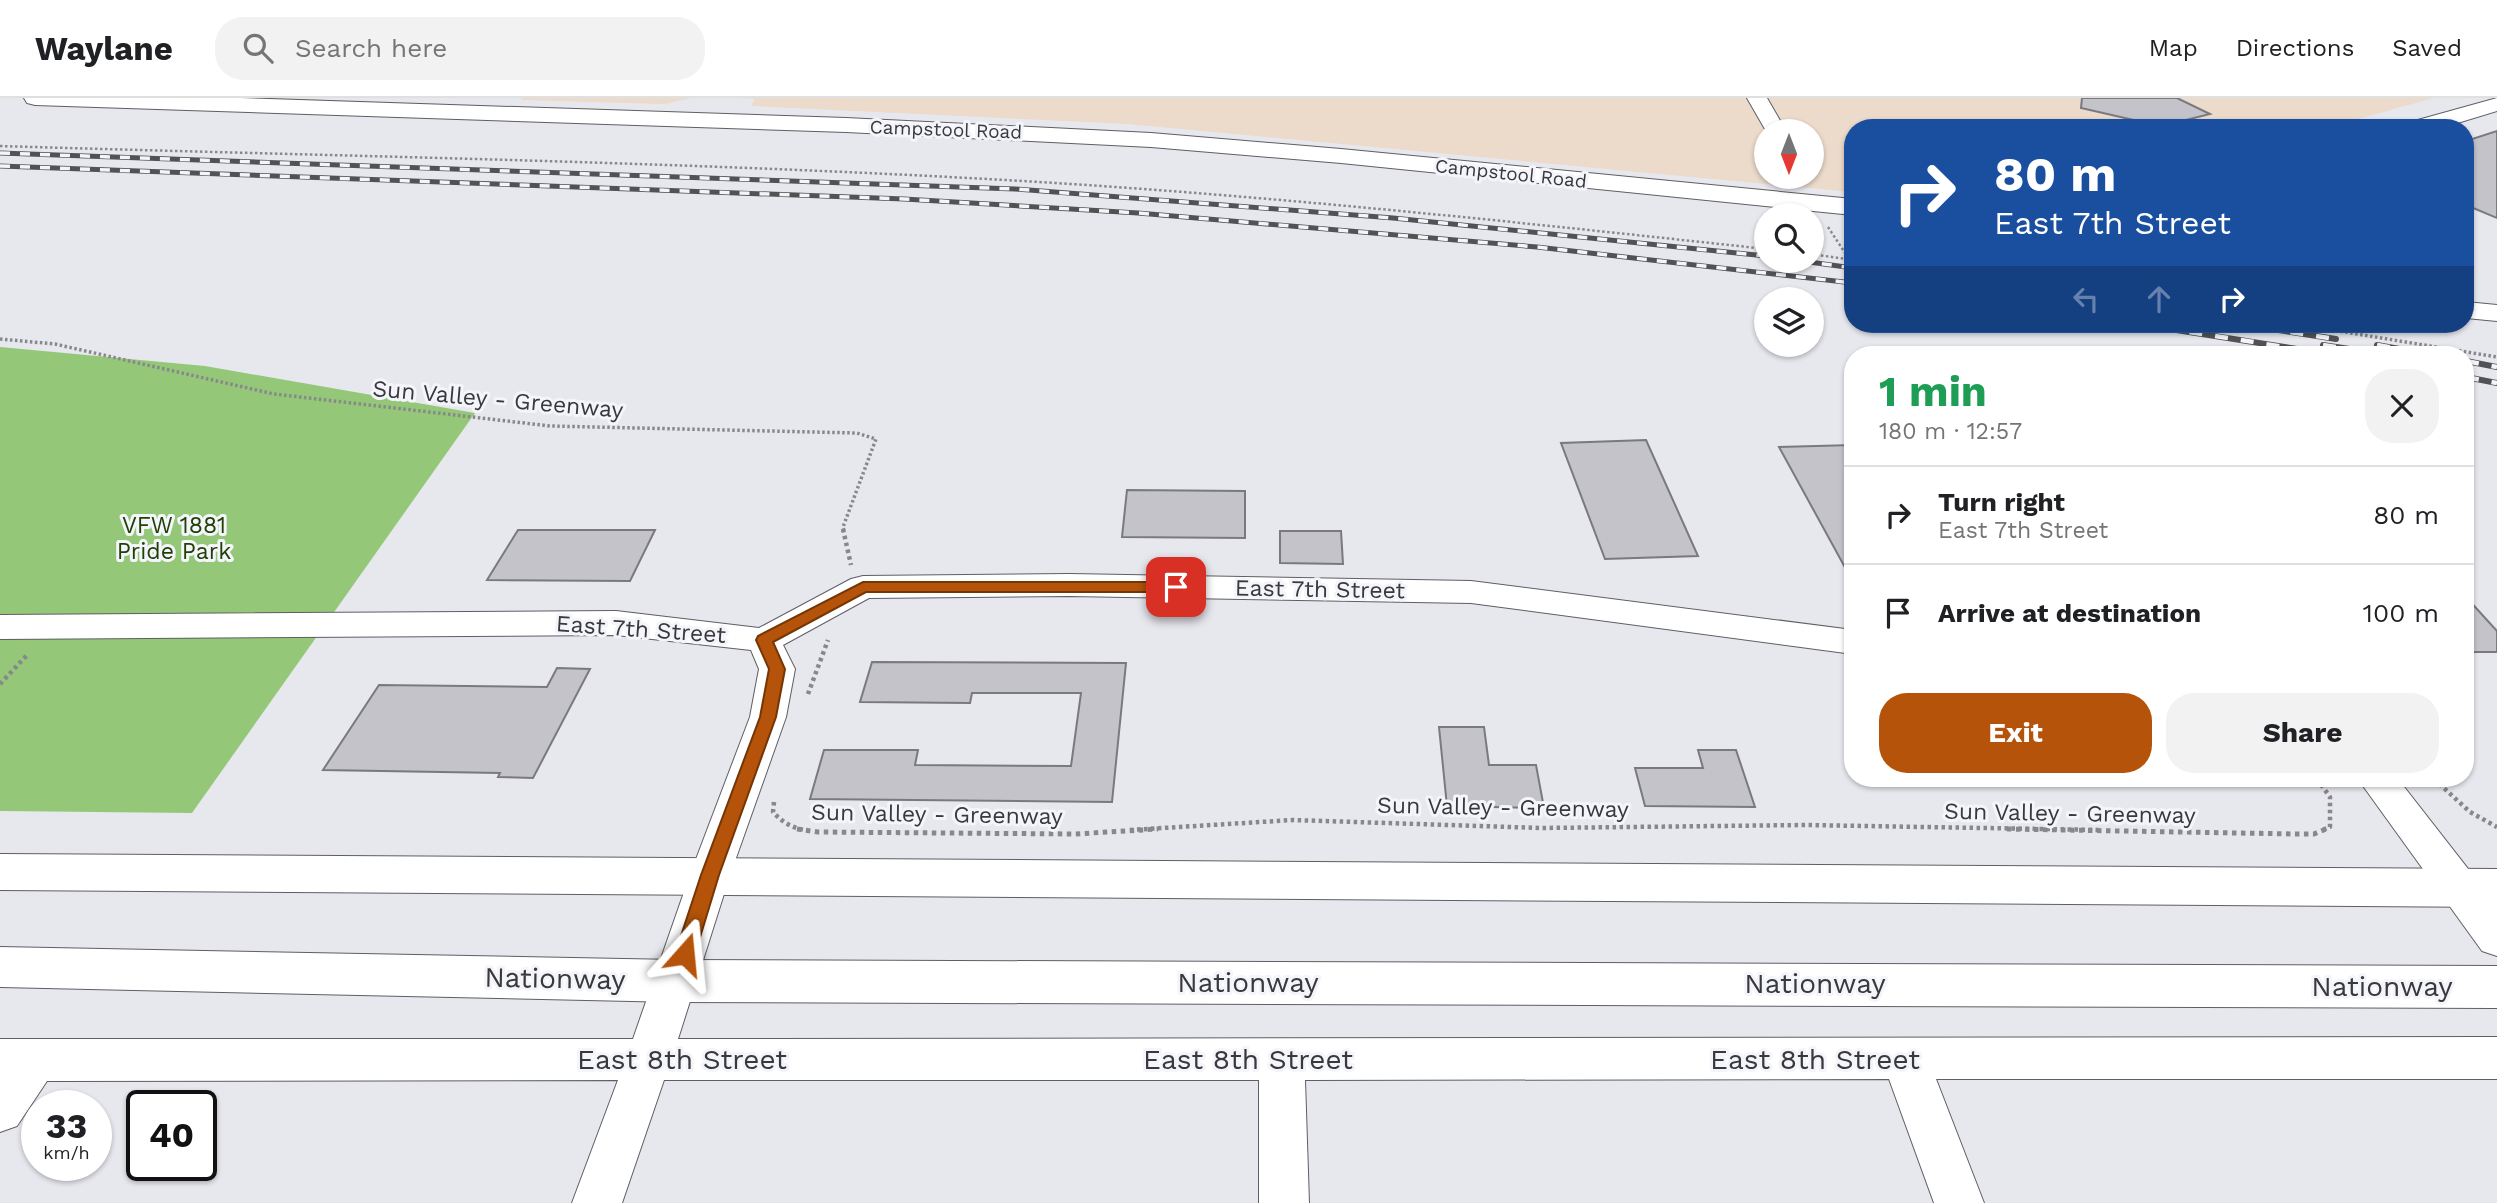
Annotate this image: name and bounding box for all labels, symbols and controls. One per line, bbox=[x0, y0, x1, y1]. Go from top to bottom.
search box bbox=[215, 17, 705, 80]
text: Waylane bbox=[35, 29, 173, 68]
icon: search bbox=[239, 29, 277, 67]
text: Search here bbox=[295, 33, 447, 63]
text: Map bbox=[2149, 34, 2198, 62]
text: Directions bbox=[2236, 34, 2354, 62]
text: Saved bbox=[2392, 34, 2462, 62]
street label: Campstool Road bbox=[869, 115, 1023, 144]
north arrow bbox=[1754, 119, 1824, 189]
map controls bbox=[1754, 119, 1824, 357]
text: 80 m bbox=[1994, 145, 2116, 203]
icon: right bbox=[1879, 147, 1970, 238]
street label: Campstool Road bbox=[1434, 154, 1588, 193]
button: search bbox=[1754, 203, 1824, 273]
text: East 7th Street bbox=[1994, 204, 2231, 242]
icon: left bbox=[2067, 280, 2105, 318]
icon: ahead bbox=[2140, 280, 2178, 318]
icon: right bbox=[2213, 280, 2251, 318]
button: layers bbox=[1754, 287, 1824, 357]
text: 1 min bbox=[1879, 367, 1987, 416]
button: close bbox=[2365, 369, 2439, 443]
street label: Sun Valley - Greenway bbox=[371, 375, 625, 424]
text: 180 m · 12:57 bbox=[1879, 418, 2022, 445]
text: Turn right bbox=[1938, 487, 2065, 517]
icon: right bbox=[1879, 496, 1917, 534]
text: 80 m bbox=[2373, 500, 2439, 530]
park label: VFW 1881 Pride Park bbox=[117, 512, 231, 565]
text: East 7th Street bbox=[1938, 517, 2108, 544]
pin bbox=[1146, 557, 1206, 617]
icon: arrive bbox=[1157, 568, 1195, 606]
street label: East 7th Street bbox=[1235, 575, 1406, 604]
icon: arrive bbox=[1879, 594, 1917, 632]
text: Arrive at destination bbox=[1938, 598, 2201, 628]
text: 100 m bbox=[2363, 598, 2439, 628]
street label: East 7th Street bbox=[555, 610, 727, 649]
button: Exit bbox=[1879, 693, 2152, 773]
button: Share bbox=[2166, 693, 2439, 773]
street label: Sun Valley - Greenway bbox=[1377, 792, 1629, 823]
street label: Sun Valley - Greenway bbox=[1944, 798, 2196, 829]
street label: Sun Valley - Greenway bbox=[811, 799, 1063, 830]
position arrow bbox=[648, 917, 722, 991]
street label: Nationway bbox=[484, 961, 626, 996]
street label: Nationway bbox=[1177, 966, 1319, 999]
street label: Nationway bbox=[1744, 967, 1886, 1000]
street label: Nationway bbox=[2311, 970, 2453, 1003]
street label: East 8th Street bbox=[577, 1043, 787, 1076]
street label: East 8th Street bbox=[1143, 1043, 1353, 1076]
street label: East 8th Street bbox=[1710, 1043, 1920, 1076]
speed limit sign: 40 bbox=[126, 1090, 217, 1181]
text: 33 bbox=[46, 1105, 87, 1147]
text: km/h bbox=[43, 1142, 90, 1163]

